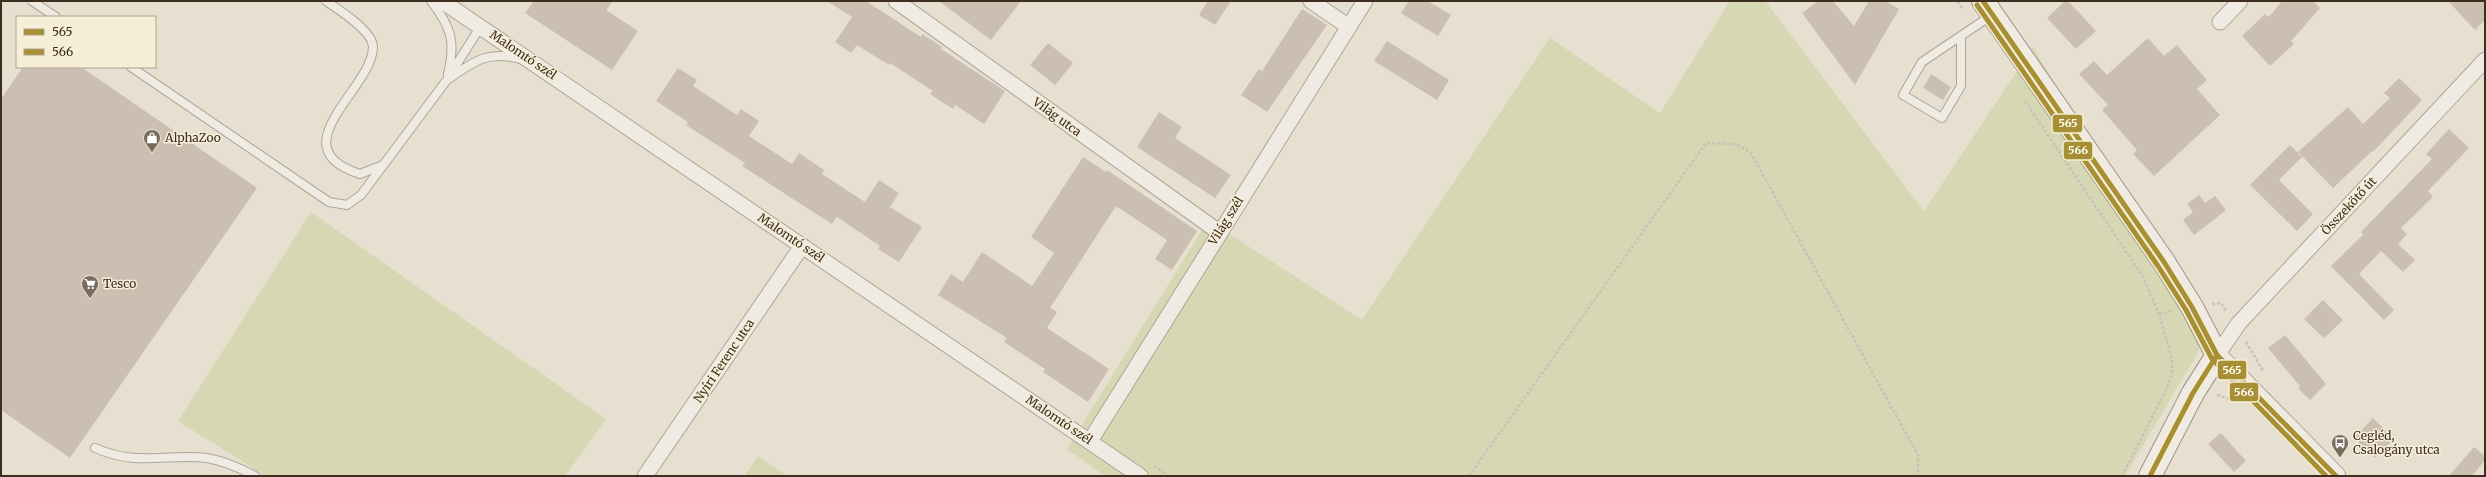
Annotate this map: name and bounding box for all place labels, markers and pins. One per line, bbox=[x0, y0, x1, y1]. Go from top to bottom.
shop icon: AlphaZoo bbox=[142, 128, 162, 153]
place label: AlphaZoo bbox=[164, 130, 221, 145]
supermarket icon: Tesco bbox=[80, 274, 100, 299]
place label: Tesco bbox=[103, 276, 136, 291]
place label: Cegléd, Csalogány utca bbox=[2353, 428, 2440, 457]
bus stop icon: Cegléd, Csalogány utca bbox=[2330, 433, 2350, 458]

